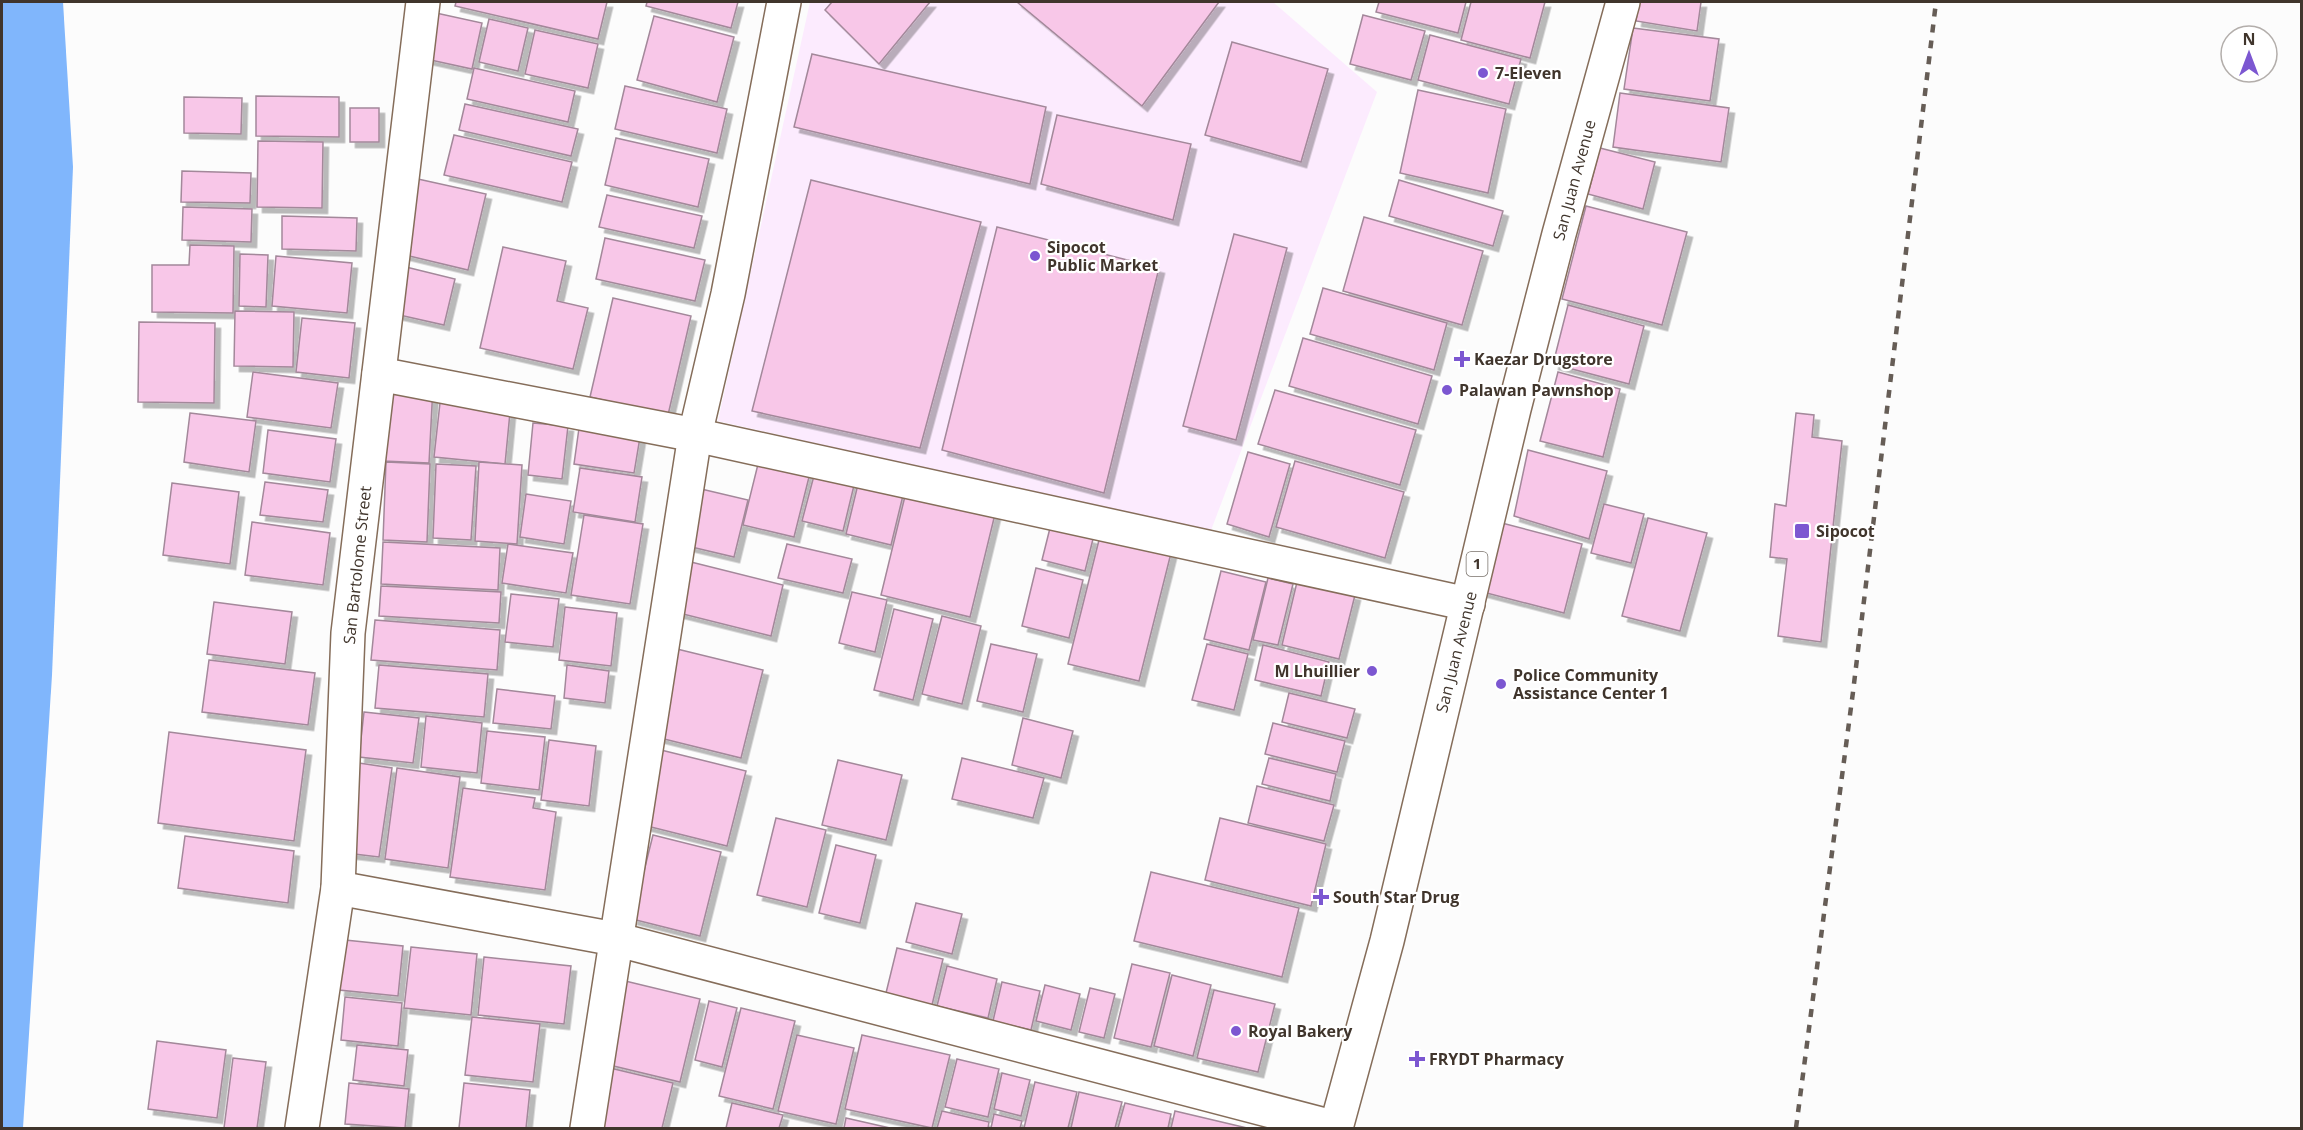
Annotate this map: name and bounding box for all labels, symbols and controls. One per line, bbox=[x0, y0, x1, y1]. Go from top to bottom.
north arrow bbox=[2219, 24, 2279, 84]
text: N bbox=[2242, 28, 2256, 50]
place label: 7-Eleven bbox=[1495, 62, 1562, 84]
marker: 7-Eleven bbox=[1476, 66, 1490, 80]
street label: San Juan Avenue bbox=[1547, 117, 1601, 243]
place label: Sipocot Public Market bbox=[1047, 236, 1158, 276]
marker: Sipocot Public Market bbox=[1028, 249, 1042, 263]
place label: Kaezar Drugstore bbox=[1474, 348, 1613, 370]
marker: Kaezar Drugstore bbox=[1455, 352, 1469, 366]
place label: Palawan Pawnshop bbox=[1459, 379, 1614, 401]
marker: Palawan Pawnshop bbox=[1440, 383, 1454, 397]
street label: San Bartolome Street bbox=[338, 484, 376, 645]
place label: Sipocot bbox=[1816, 520, 1875, 542]
marker: Sipocot bbox=[1793, 522, 1811, 540]
road number: 1 bbox=[1466, 552, 1488, 576]
street label: San Juan Avenue bbox=[1430, 589, 1482, 715]
place label: M Lhuillier bbox=[1274, 660, 1360, 682]
marker: M Lhuillier bbox=[1365, 664, 1379, 678]
place label: Police Community Assistance Center 1 bbox=[1513, 664, 1669, 704]
marker: Police Community Assistance Center 1 bbox=[1494, 677, 1508, 691]
place label: South Star Drug bbox=[1333, 886, 1459, 908]
marker: South Star Drug bbox=[1314, 890, 1328, 904]
place label: Royal Bakery bbox=[1248, 1020, 1353, 1042]
marker: Royal Bakery bbox=[1229, 1024, 1243, 1038]
place label: FRYDT Pharmacy bbox=[1429, 1048, 1565, 1070]
marker: FRYDT Pharmacy bbox=[1410, 1052, 1424, 1066]

